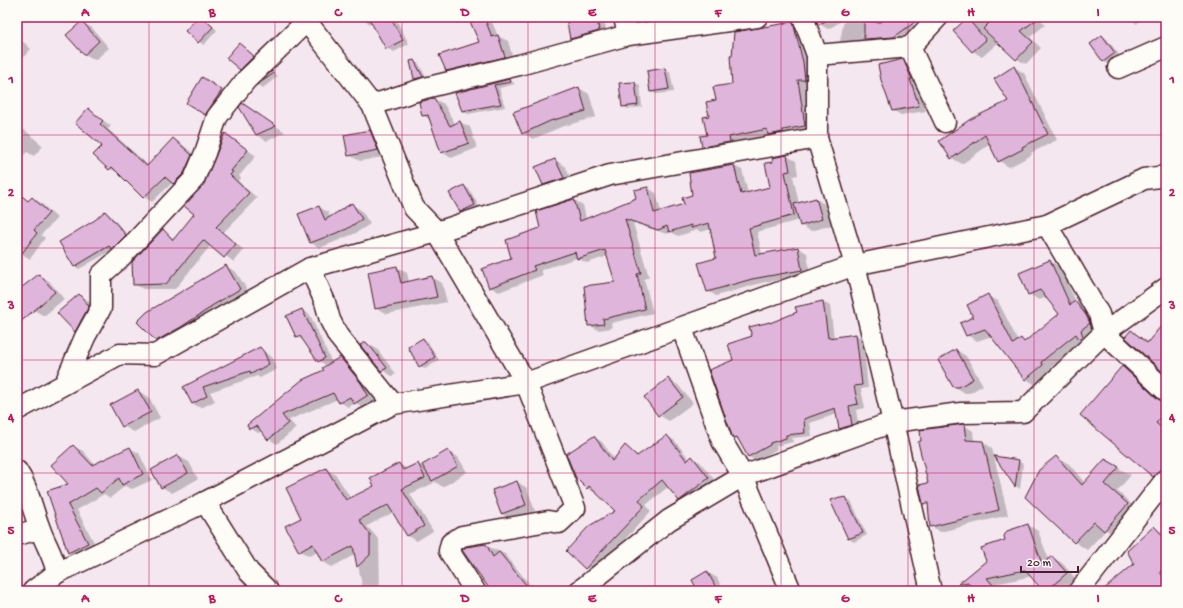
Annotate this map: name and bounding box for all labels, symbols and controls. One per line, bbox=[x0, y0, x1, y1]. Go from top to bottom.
text: A bbox=[80, 6, 90, 21]
text: B bbox=[208, 6, 217, 21]
text: C bbox=[333, 6, 343, 21]
text: D bbox=[460, 6, 470, 21]
text: E bbox=[588, 6, 597, 21]
text: F bbox=[714, 6, 723, 21]
text: G bbox=[841, 6, 850, 21]
text: H bbox=[967, 6, 975, 21]
text: I bbox=[1096, 6, 1100, 21]
text: 1 bbox=[7, 73, 14, 88]
text: 1 bbox=[1168, 73, 1175, 88]
text: 2 bbox=[8, 186, 15, 201]
text: 2 bbox=[1169, 186, 1176, 201]
text: 3 bbox=[7, 299, 15, 314]
text: 3 bbox=[1168, 299, 1176, 314]
text: 4 bbox=[7, 411, 15, 426]
text: 4 bbox=[1168, 411, 1176, 426]
text: 5 bbox=[8, 524, 15, 539]
text: 5 bbox=[1169, 524, 1176, 539]
scale bar bbox=[1021, 548, 1078, 574]
text: 20 m bbox=[1027, 557, 1052, 571]
text: A bbox=[80, 592, 90, 607]
text: B bbox=[208, 592, 217, 607]
text: C bbox=[333, 592, 343, 607]
text: D bbox=[460, 592, 470, 607]
text: E bbox=[588, 592, 597, 607]
text: F bbox=[714, 592, 723, 607]
text: G bbox=[841, 592, 850, 607]
text: H bbox=[967, 592, 975, 607]
text: I bbox=[1096, 592, 1100, 607]

